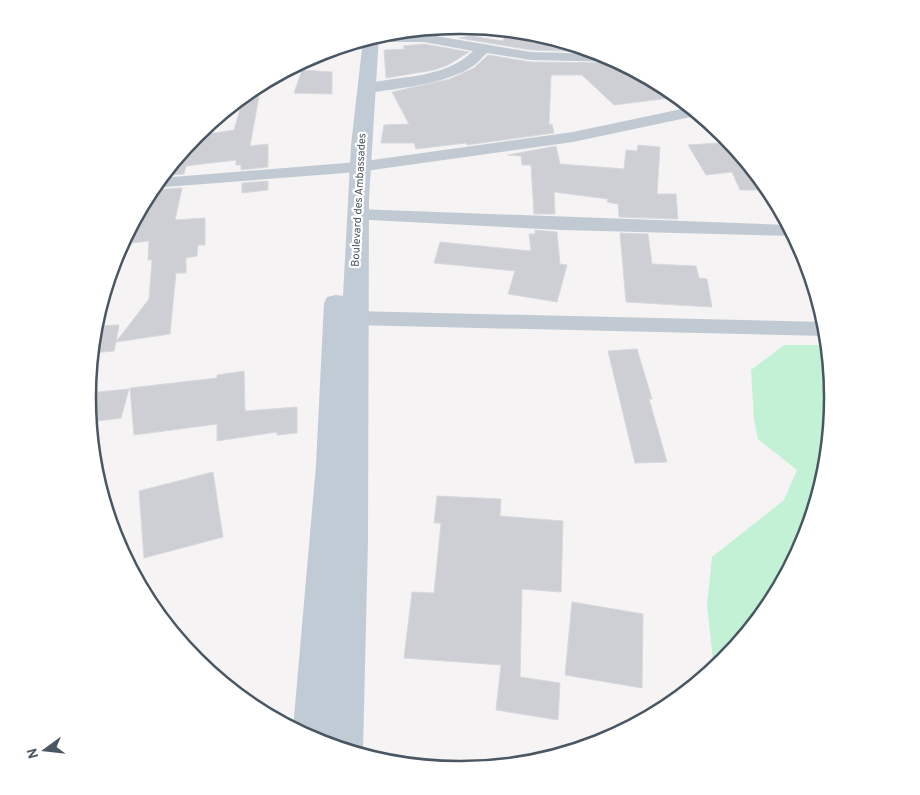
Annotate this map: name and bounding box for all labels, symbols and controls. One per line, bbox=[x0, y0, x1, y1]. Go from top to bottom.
street label: Boulevard des Ambassades bbox=[349, 133, 369, 267]
north arrow bbox=[20, 725, 70, 775]
text: N bbox=[24, 746, 43, 760]

